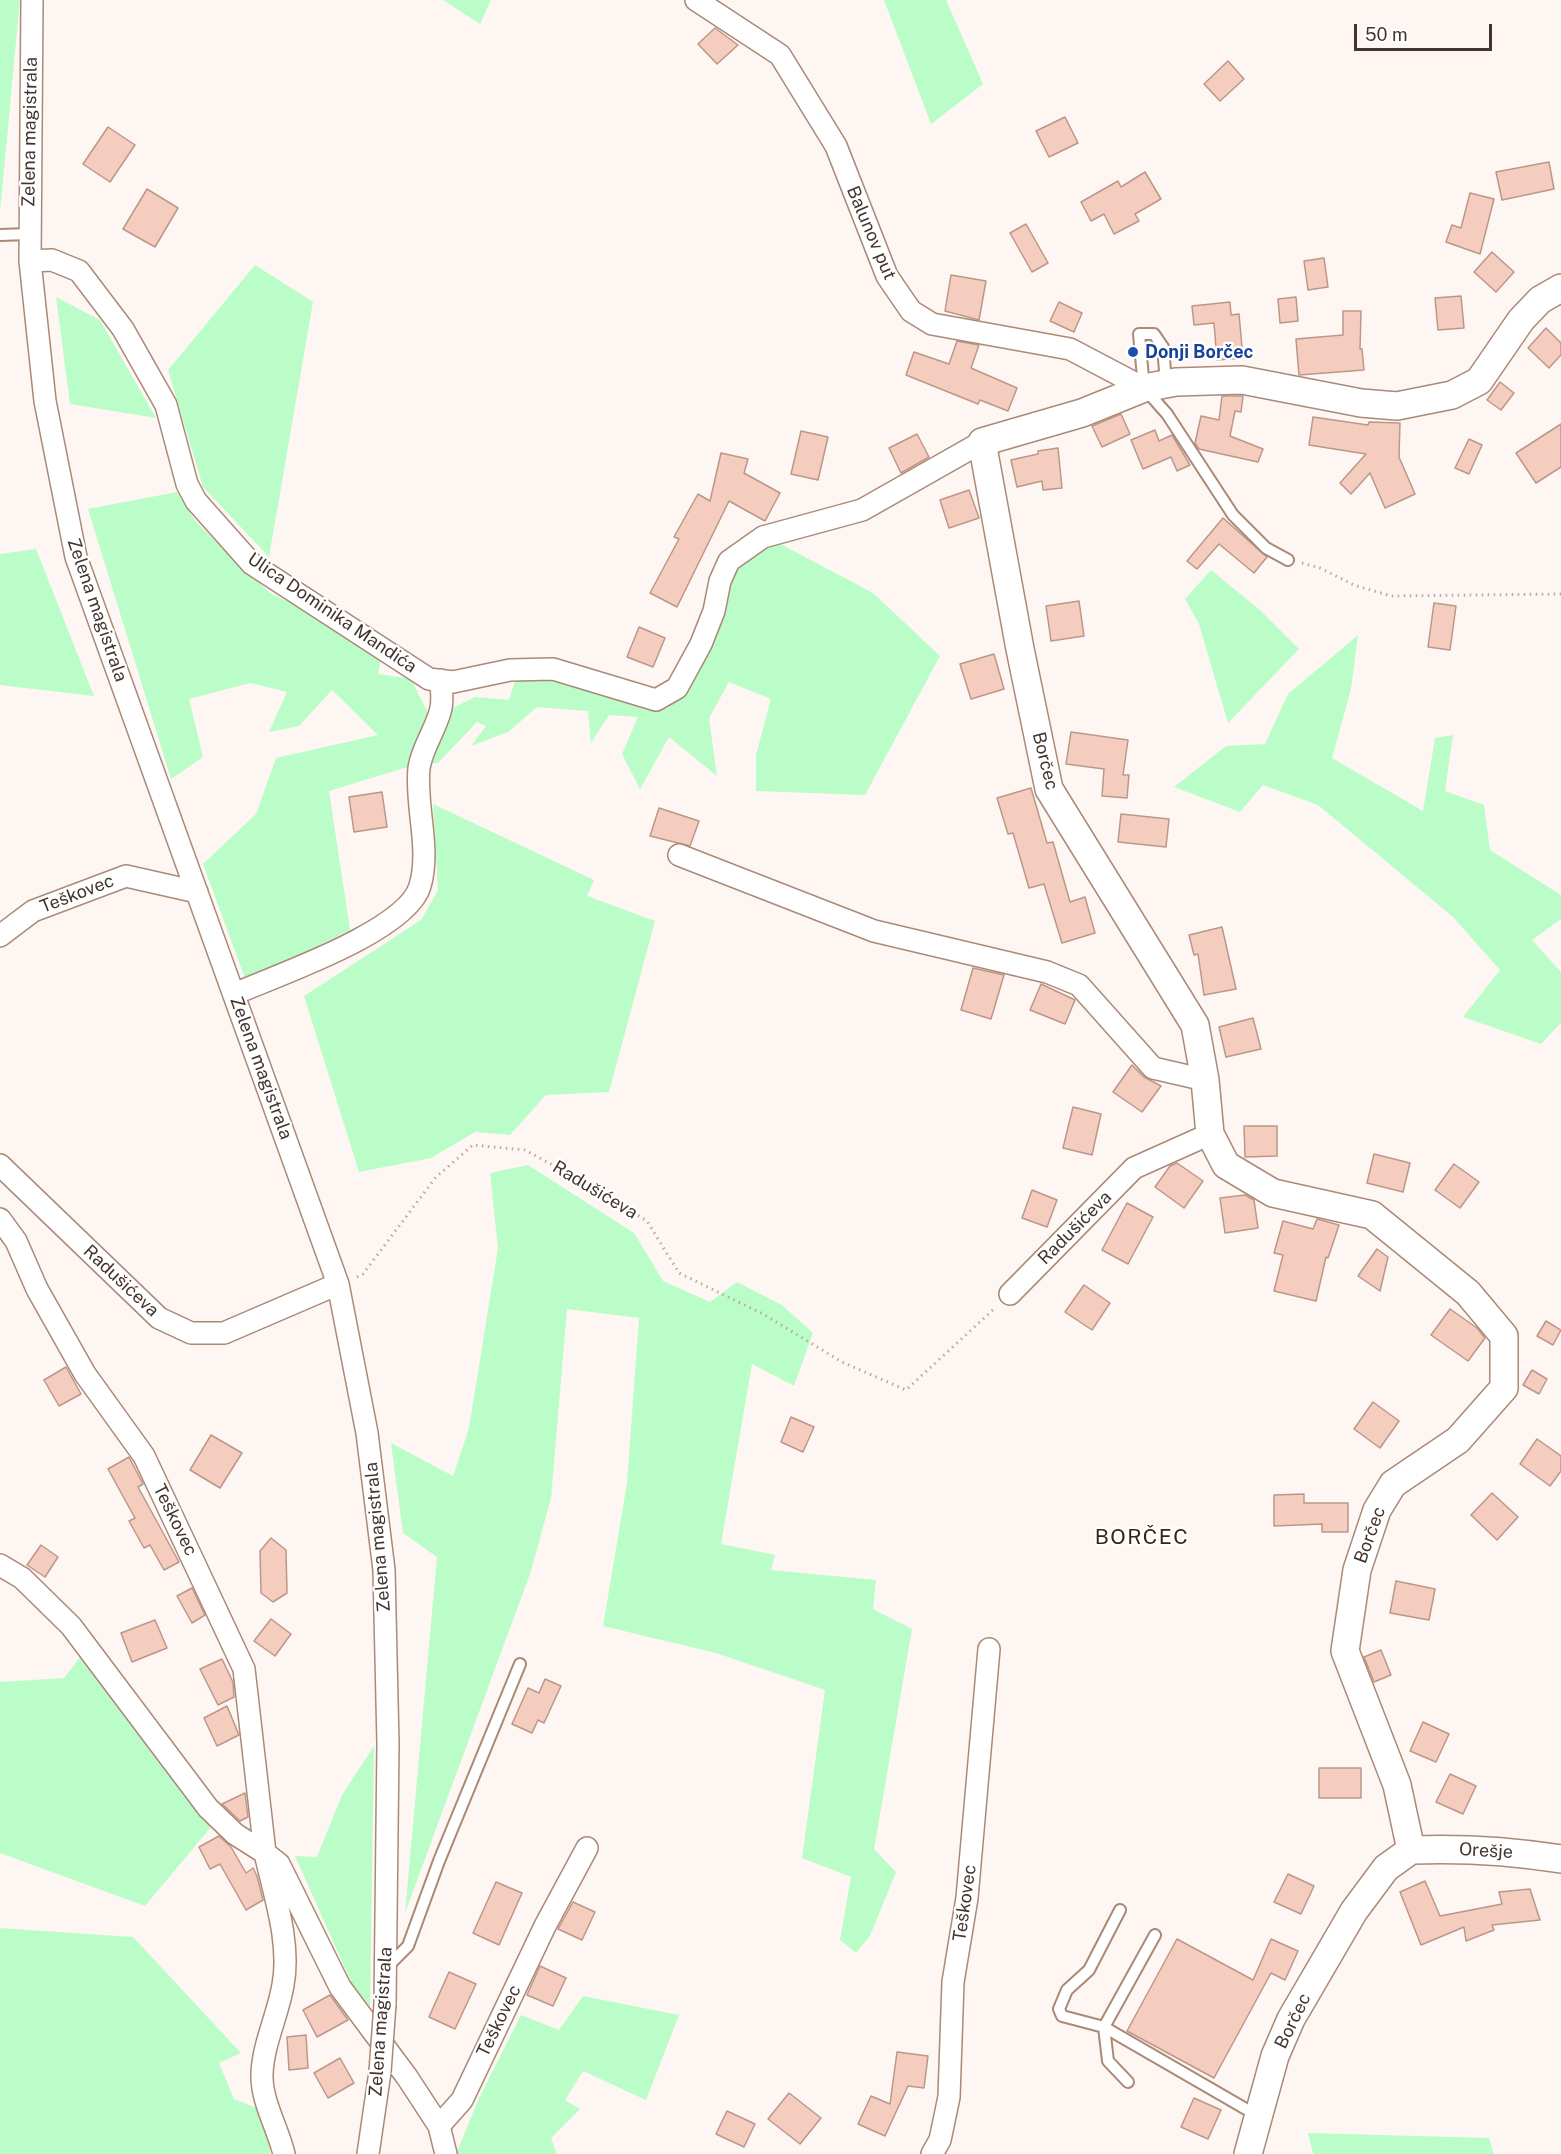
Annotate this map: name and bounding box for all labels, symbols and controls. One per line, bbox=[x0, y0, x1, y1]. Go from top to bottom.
scale bar bbox=[1357, 12, 1495, 50]
text: 50 m bbox=[1365, 24, 1408, 45]
street label: Zelena magistrala bbox=[18, 57, 42, 207]
street label: Balunov put bbox=[842, 183, 900, 283]
place label: Donji Borčec bbox=[1145, 341, 1253, 363]
marker: Donji Borčec bbox=[1126, 345, 1140, 359]
street label: Zelena magistrala bbox=[62, 535, 132, 685]
street label: Ulica Dominika Mandića bbox=[243, 548, 421, 678]
street label: Borčec bbox=[1027, 730, 1063, 792]
street label: Teškovec bbox=[37, 870, 117, 918]
street label: Zelena magistrala bbox=[225, 994, 297, 1142]
street label: Radušićeva bbox=[549, 1156, 641, 1224]
street label: Radušićeva bbox=[1034, 1187, 1116, 1269]
street label: Radušićeva bbox=[79, 1241, 163, 1321]
street label: Zelena magistrala bbox=[361, 1461, 395, 1613]
street label: Teškovec bbox=[148, 1481, 202, 1559]
street label: Borčec bbox=[1350, 1504, 1390, 1566]
district label: BORČEC bbox=[1095, 1525, 1189, 1551]
street label: Orešje bbox=[1458, 1839, 1514, 1863]
street label: Teškovec bbox=[949, 1863, 981, 1943]
street label: Zelena magistrala bbox=[365, 1946, 397, 2098]
street label: Teškovec bbox=[472, 1982, 526, 2060]
street label: Borčec bbox=[1270, 1990, 1316, 2052]

